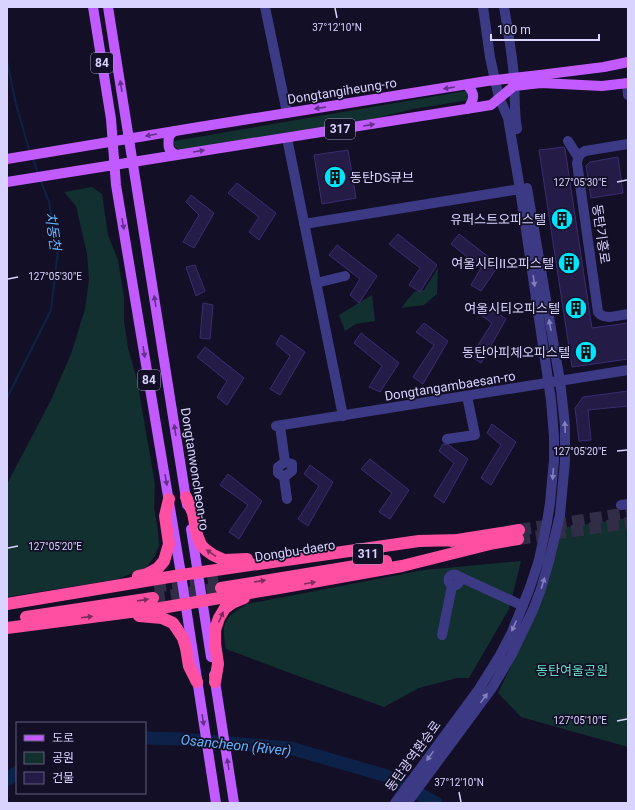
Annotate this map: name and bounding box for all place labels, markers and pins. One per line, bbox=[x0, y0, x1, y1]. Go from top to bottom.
building icon: 동탄DS큐브 bbox=[322, 164, 348, 190]
place label: 동탄DS큐브 bbox=[350, 170, 414, 185]
building icon: 유퍼스트오피스텔 bbox=[549, 206, 575, 232]
place label: 유퍼스트오피스텔 bbox=[450, 212, 546, 227]
building icon: 여울시티II오피스텔 bbox=[556, 250, 582, 276]
place label: 여울시티II오피스텔 bbox=[451, 256, 554, 271]
building icon: 여울시티오피스텔 bbox=[563, 295, 589, 321]
place label: 여울시티오피스텔 bbox=[464, 301, 560, 316]
building icon: 동탄아피체오피스텔 bbox=[573, 339, 599, 365]
place label: 동탄아피체오피스텔 bbox=[462, 345, 570, 360]

